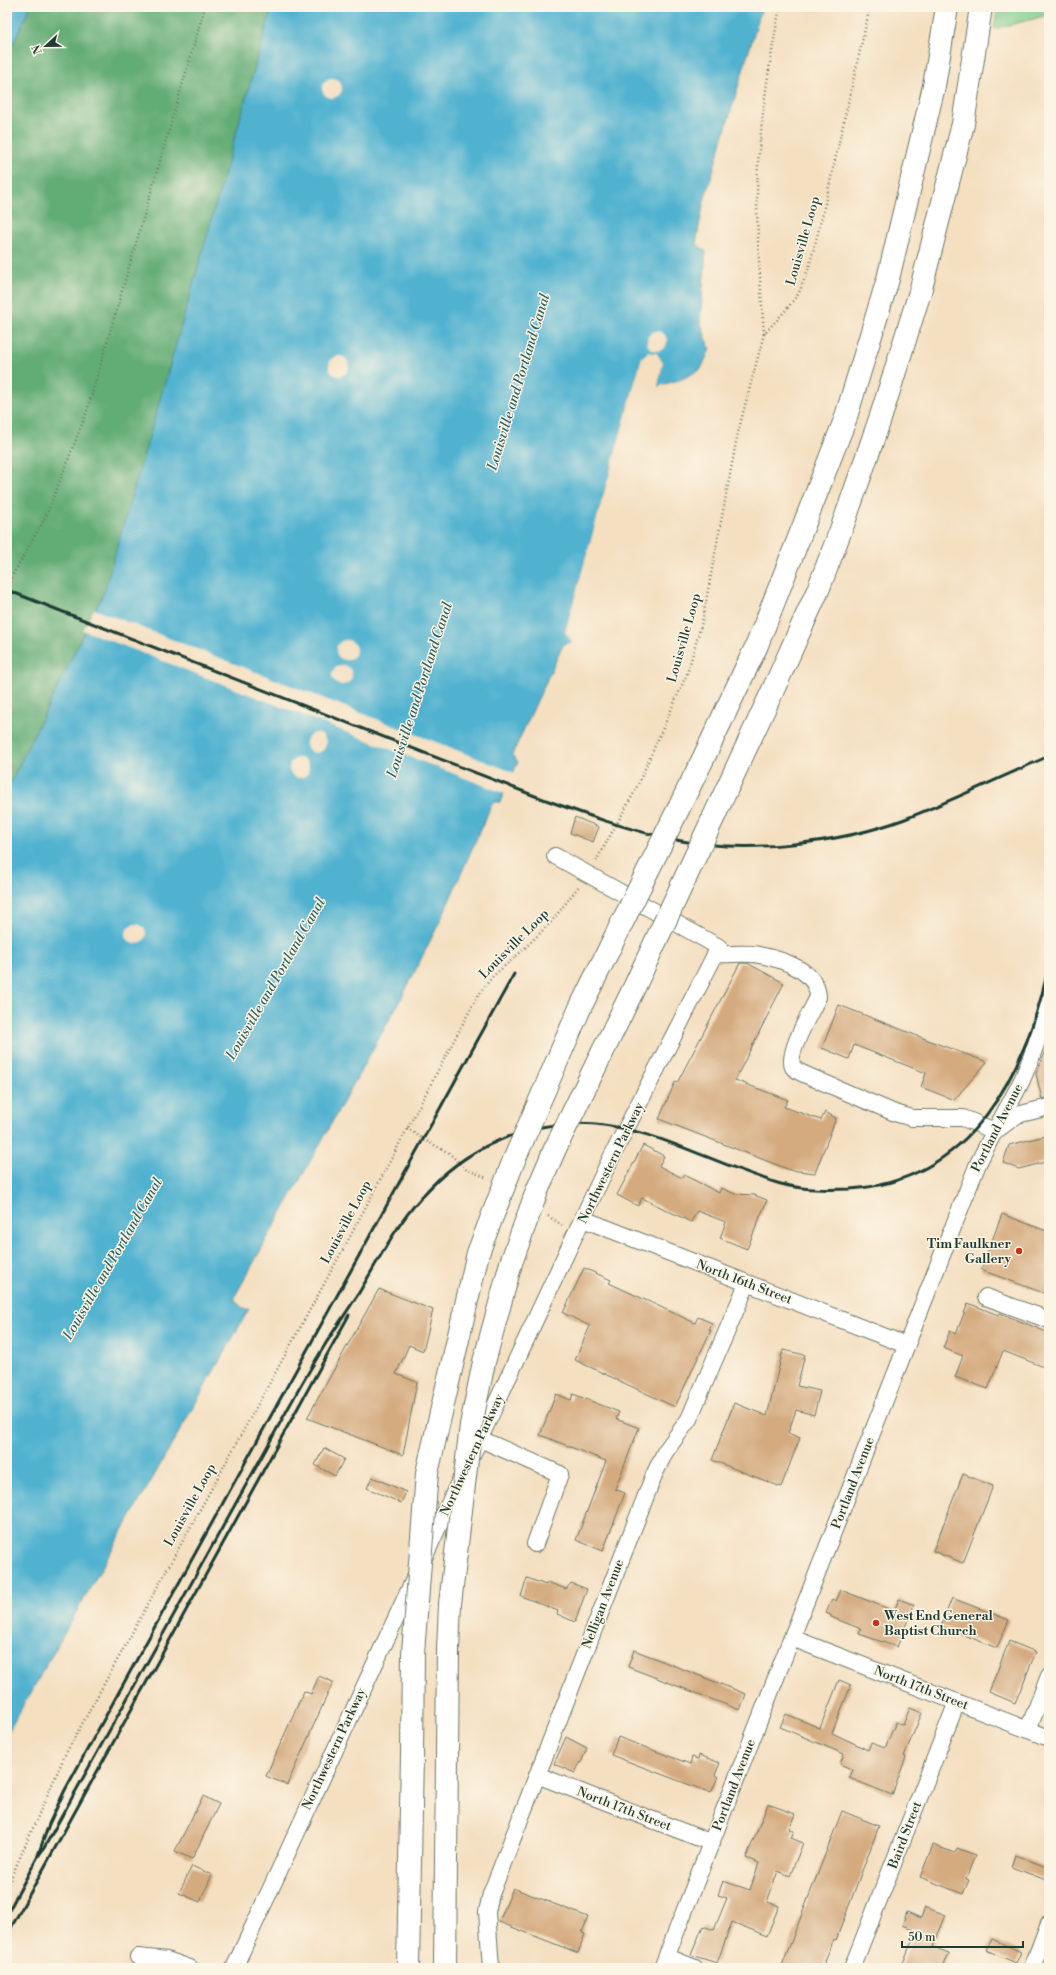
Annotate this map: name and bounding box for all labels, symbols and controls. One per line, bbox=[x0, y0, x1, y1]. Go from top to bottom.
north arrow bbox=[26, 26, 66, 66]
text: N bbox=[29, 42, 46, 56]
street label: Louisville Loop bbox=[783, 195, 823, 287]
water label: Louisville and Portland Canal bbox=[483, 291, 555, 473]
street label: Louisville Loop bbox=[664, 592, 704, 684]
water label: Louisville and Portland Canal bbox=[383, 599, 457, 781]
water label: Louisville and Portland Canal bbox=[222, 895, 330, 1064]
street label: Louisville Loop bbox=[476, 906, 552, 982]
street label: Portland Avenue bbox=[968, 1081, 1026, 1175]
street label: Northwestern Parkway bbox=[575, 1099, 648, 1226]
water label: Louisville and Portland Canal bbox=[59, 1175, 167, 1344]
street label: Louisville Loop bbox=[317, 1178, 375, 1266]
place label: Tim Faulkner Gallery bbox=[927, 1236, 1011, 1267]
marker: Tim Faulkner Gallery bbox=[1014, 1246, 1024, 1256]
street label: North 16th Street bbox=[694, 1256, 795, 1308]
street label: Northwestern Parkway bbox=[437, 1391, 508, 1518]
street label: Portland Avenue bbox=[828, 1434, 878, 1531]
street label: Louisville Loop bbox=[161, 1461, 219, 1549]
street label: Nelligan Avenue bbox=[579, 1557, 628, 1651]
place label: West End General Baptist Church bbox=[883, 1608, 994, 1639]
marker: West End General Baptist Church bbox=[871, 1618, 881, 1628]
street label: North 17th Street bbox=[871, 1663, 971, 1714]
street label: Northwestern Parkway bbox=[299, 1685, 370, 1812]
street label: Portland Avenue bbox=[709, 1736, 759, 1833]
street label: North 17th Street bbox=[574, 1784, 674, 1835]
street label: Baird Street bbox=[884, 1799, 925, 1872]
scale bar bbox=[902, 1923, 1023, 1949]
text: 50 m bbox=[908, 1930, 936, 1945]

